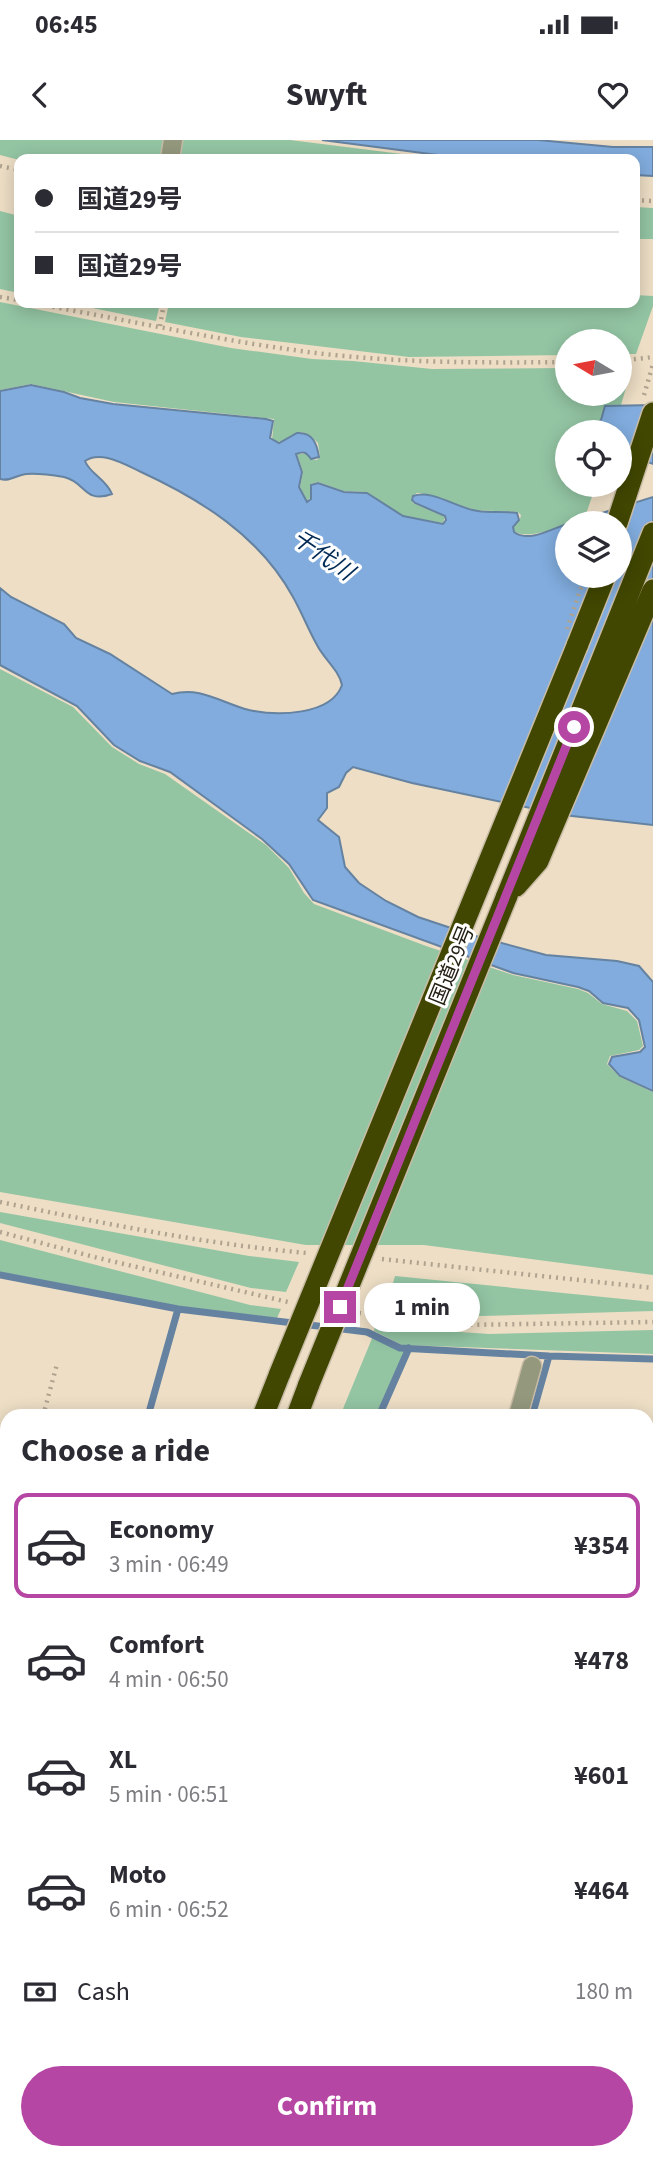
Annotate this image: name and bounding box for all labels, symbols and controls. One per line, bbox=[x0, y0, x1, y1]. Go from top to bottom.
text: 06:45 bbox=[35, 6, 98, 43]
text: Swyft bbox=[286, 72, 367, 118]
icon: back bbox=[21, 76, 59, 114]
icon: heart bbox=[594, 76, 632, 114]
text: 国道29号 bbox=[77, 181, 182, 218]
text: 国道29号 bbox=[77, 248, 182, 285]
north arrow bbox=[555, 329, 632, 406]
map controls bbox=[555, 329, 632, 588]
button: locate bbox=[555, 420, 632, 497]
button: layers bbox=[555, 511, 632, 588]
water label: 千代川 bbox=[285, 522, 363, 590]
route start bbox=[558, 711, 590, 743]
street label: 国道29号 bbox=[422, 920, 482, 1010]
callout: 1 min bbox=[364, 1282, 480, 1332]
route end bbox=[324, 1291, 356, 1323]
text: 1 min bbox=[394, 1291, 450, 1324]
text: Choose a ride bbox=[21, 1428, 210, 1474]
text: Economy bbox=[109, 1511, 214, 1548]
icon: car bbox=[25, 1514, 88, 1577]
text: ¥354 bbox=[574, 1527, 629, 1564]
text: 3 min · 06:49 bbox=[109, 1548, 229, 1581]
text: Comfort bbox=[109, 1626, 204, 1663]
icon: car bbox=[25, 1629, 88, 1692]
text: ¥478 bbox=[574, 1642, 629, 1679]
text: 4 min · 06:50 bbox=[109, 1663, 229, 1696]
text: XL bbox=[109, 1741, 137, 1778]
icon: car bbox=[25, 1744, 88, 1807]
text: ¥601 bbox=[574, 1757, 629, 1794]
text: 5 min · 06:51 bbox=[109, 1778, 229, 1811]
text: Moto bbox=[109, 1856, 166, 1893]
icon: car bbox=[25, 1859, 88, 1922]
text: ¥464 bbox=[574, 1872, 629, 1909]
text: 6 min · 06:52 bbox=[109, 1893, 229, 1926]
icon: cash bbox=[21, 1973, 59, 2011]
text: Cash bbox=[77, 1973, 130, 2010]
text: 180 m bbox=[575, 1975, 633, 2008]
button: Confirm bbox=[21, 2066, 633, 2146]

